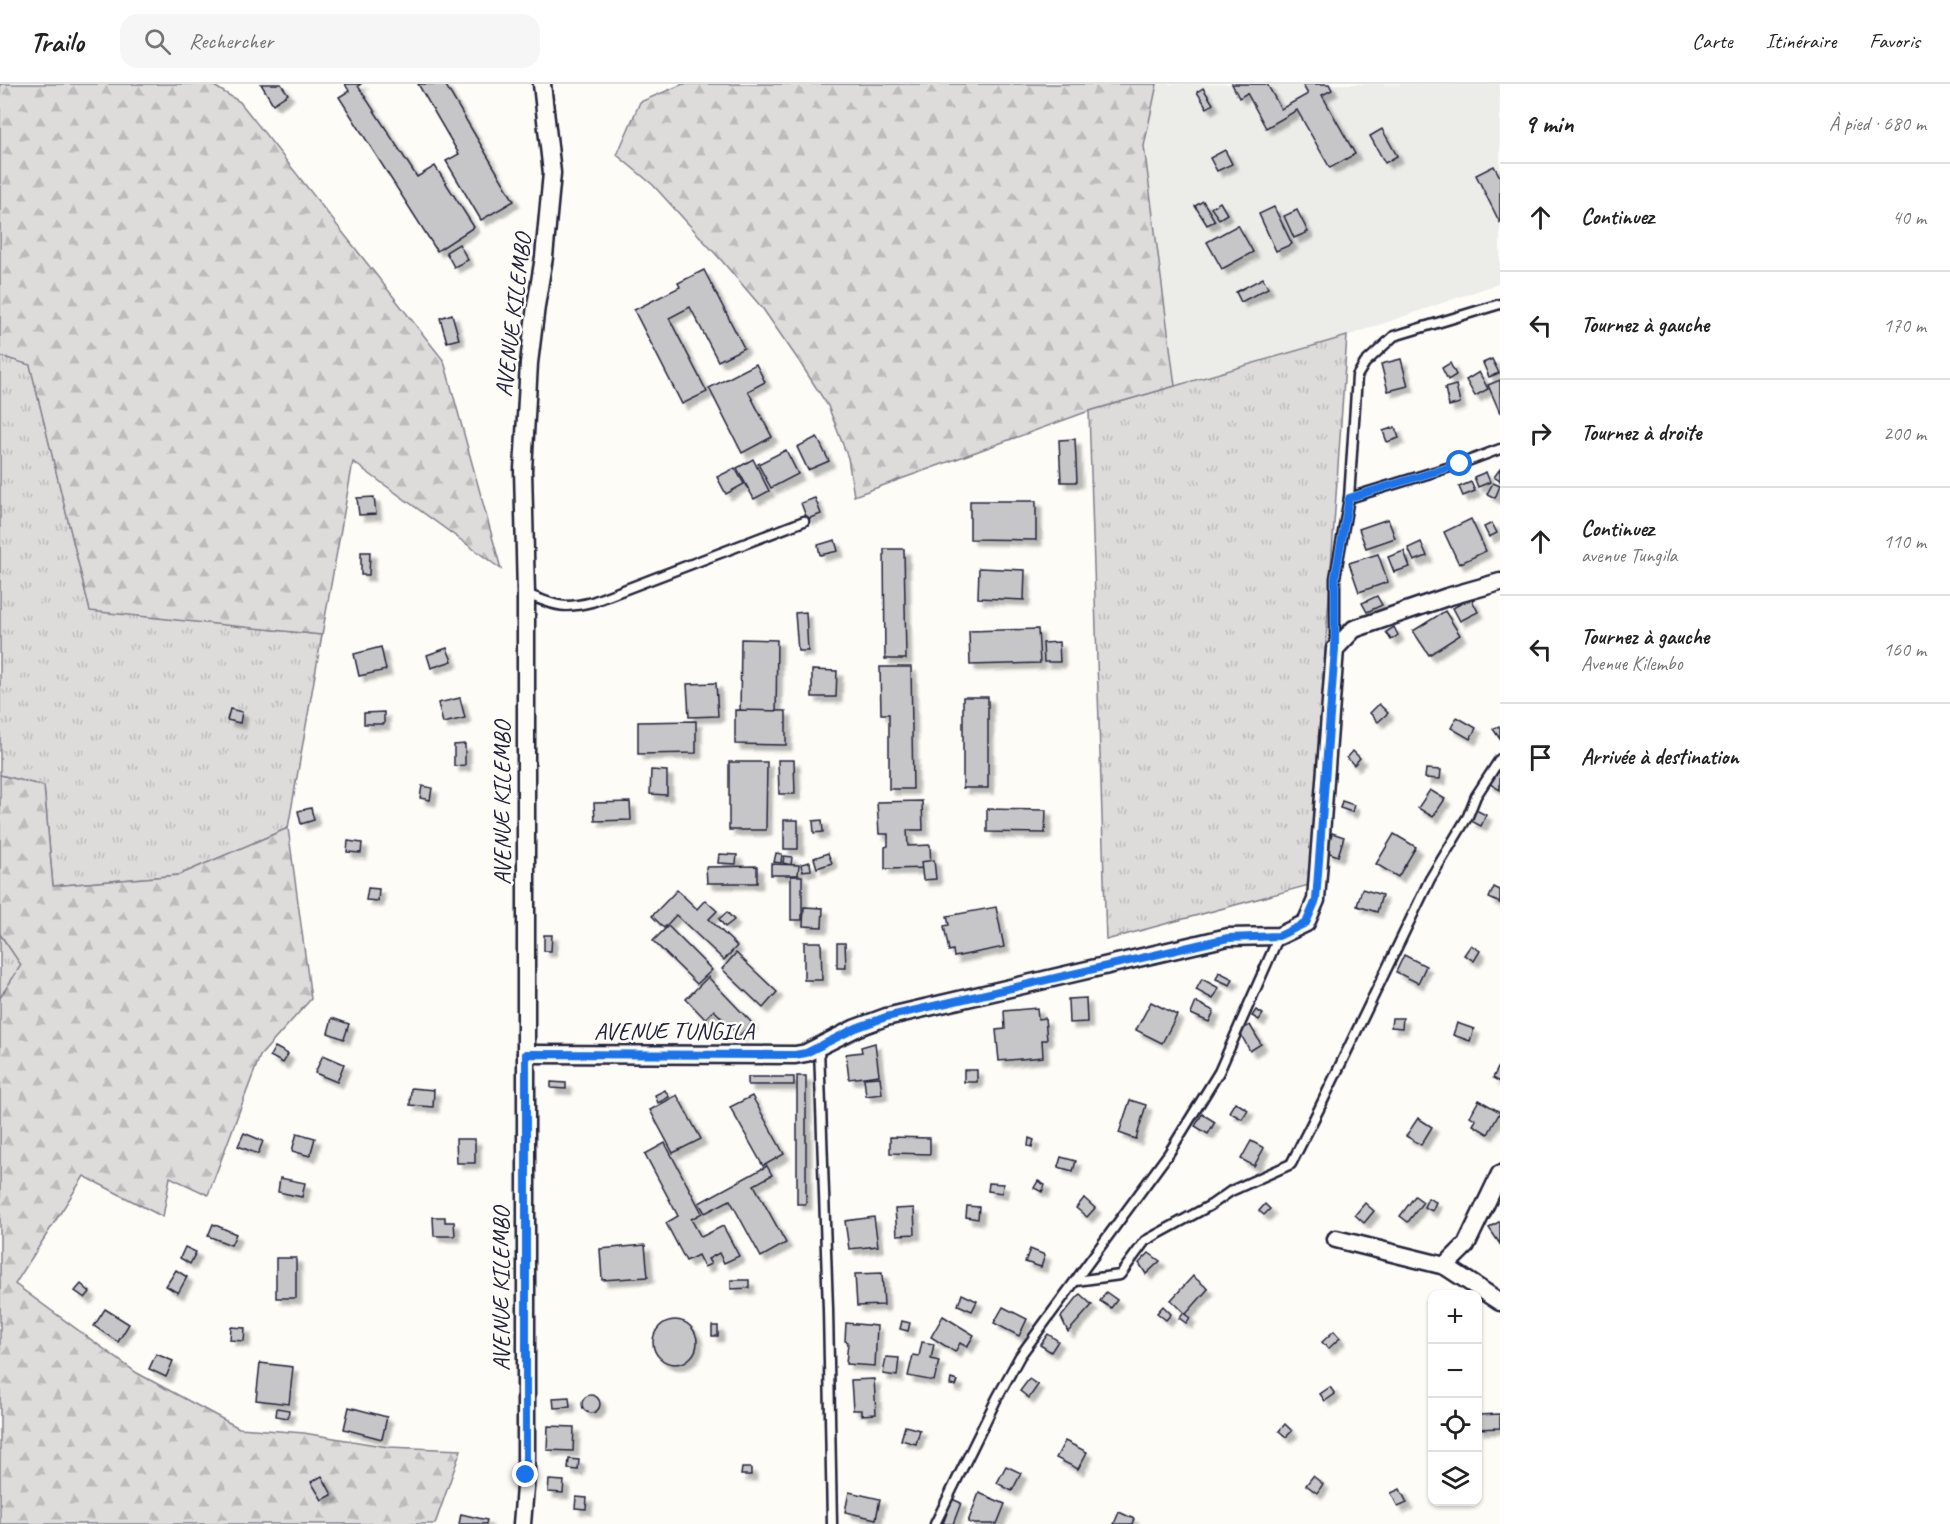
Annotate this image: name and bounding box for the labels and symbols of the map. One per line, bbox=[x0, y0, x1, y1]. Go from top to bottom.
street label: AVENUE KILEMBO bbox=[488, 229, 538, 398]
route start bbox=[1446, 450, 1472, 476]
street label: AVENUE KILEMBO bbox=[487, 718, 517, 885]
street label: AVENUE TUNGILA bbox=[594, 1016, 755, 1046]
street label: AVENUE KILEMBO bbox=[486, 1204, 516, 1371]
route end bbox=[512, 1461, 538, 1487]

